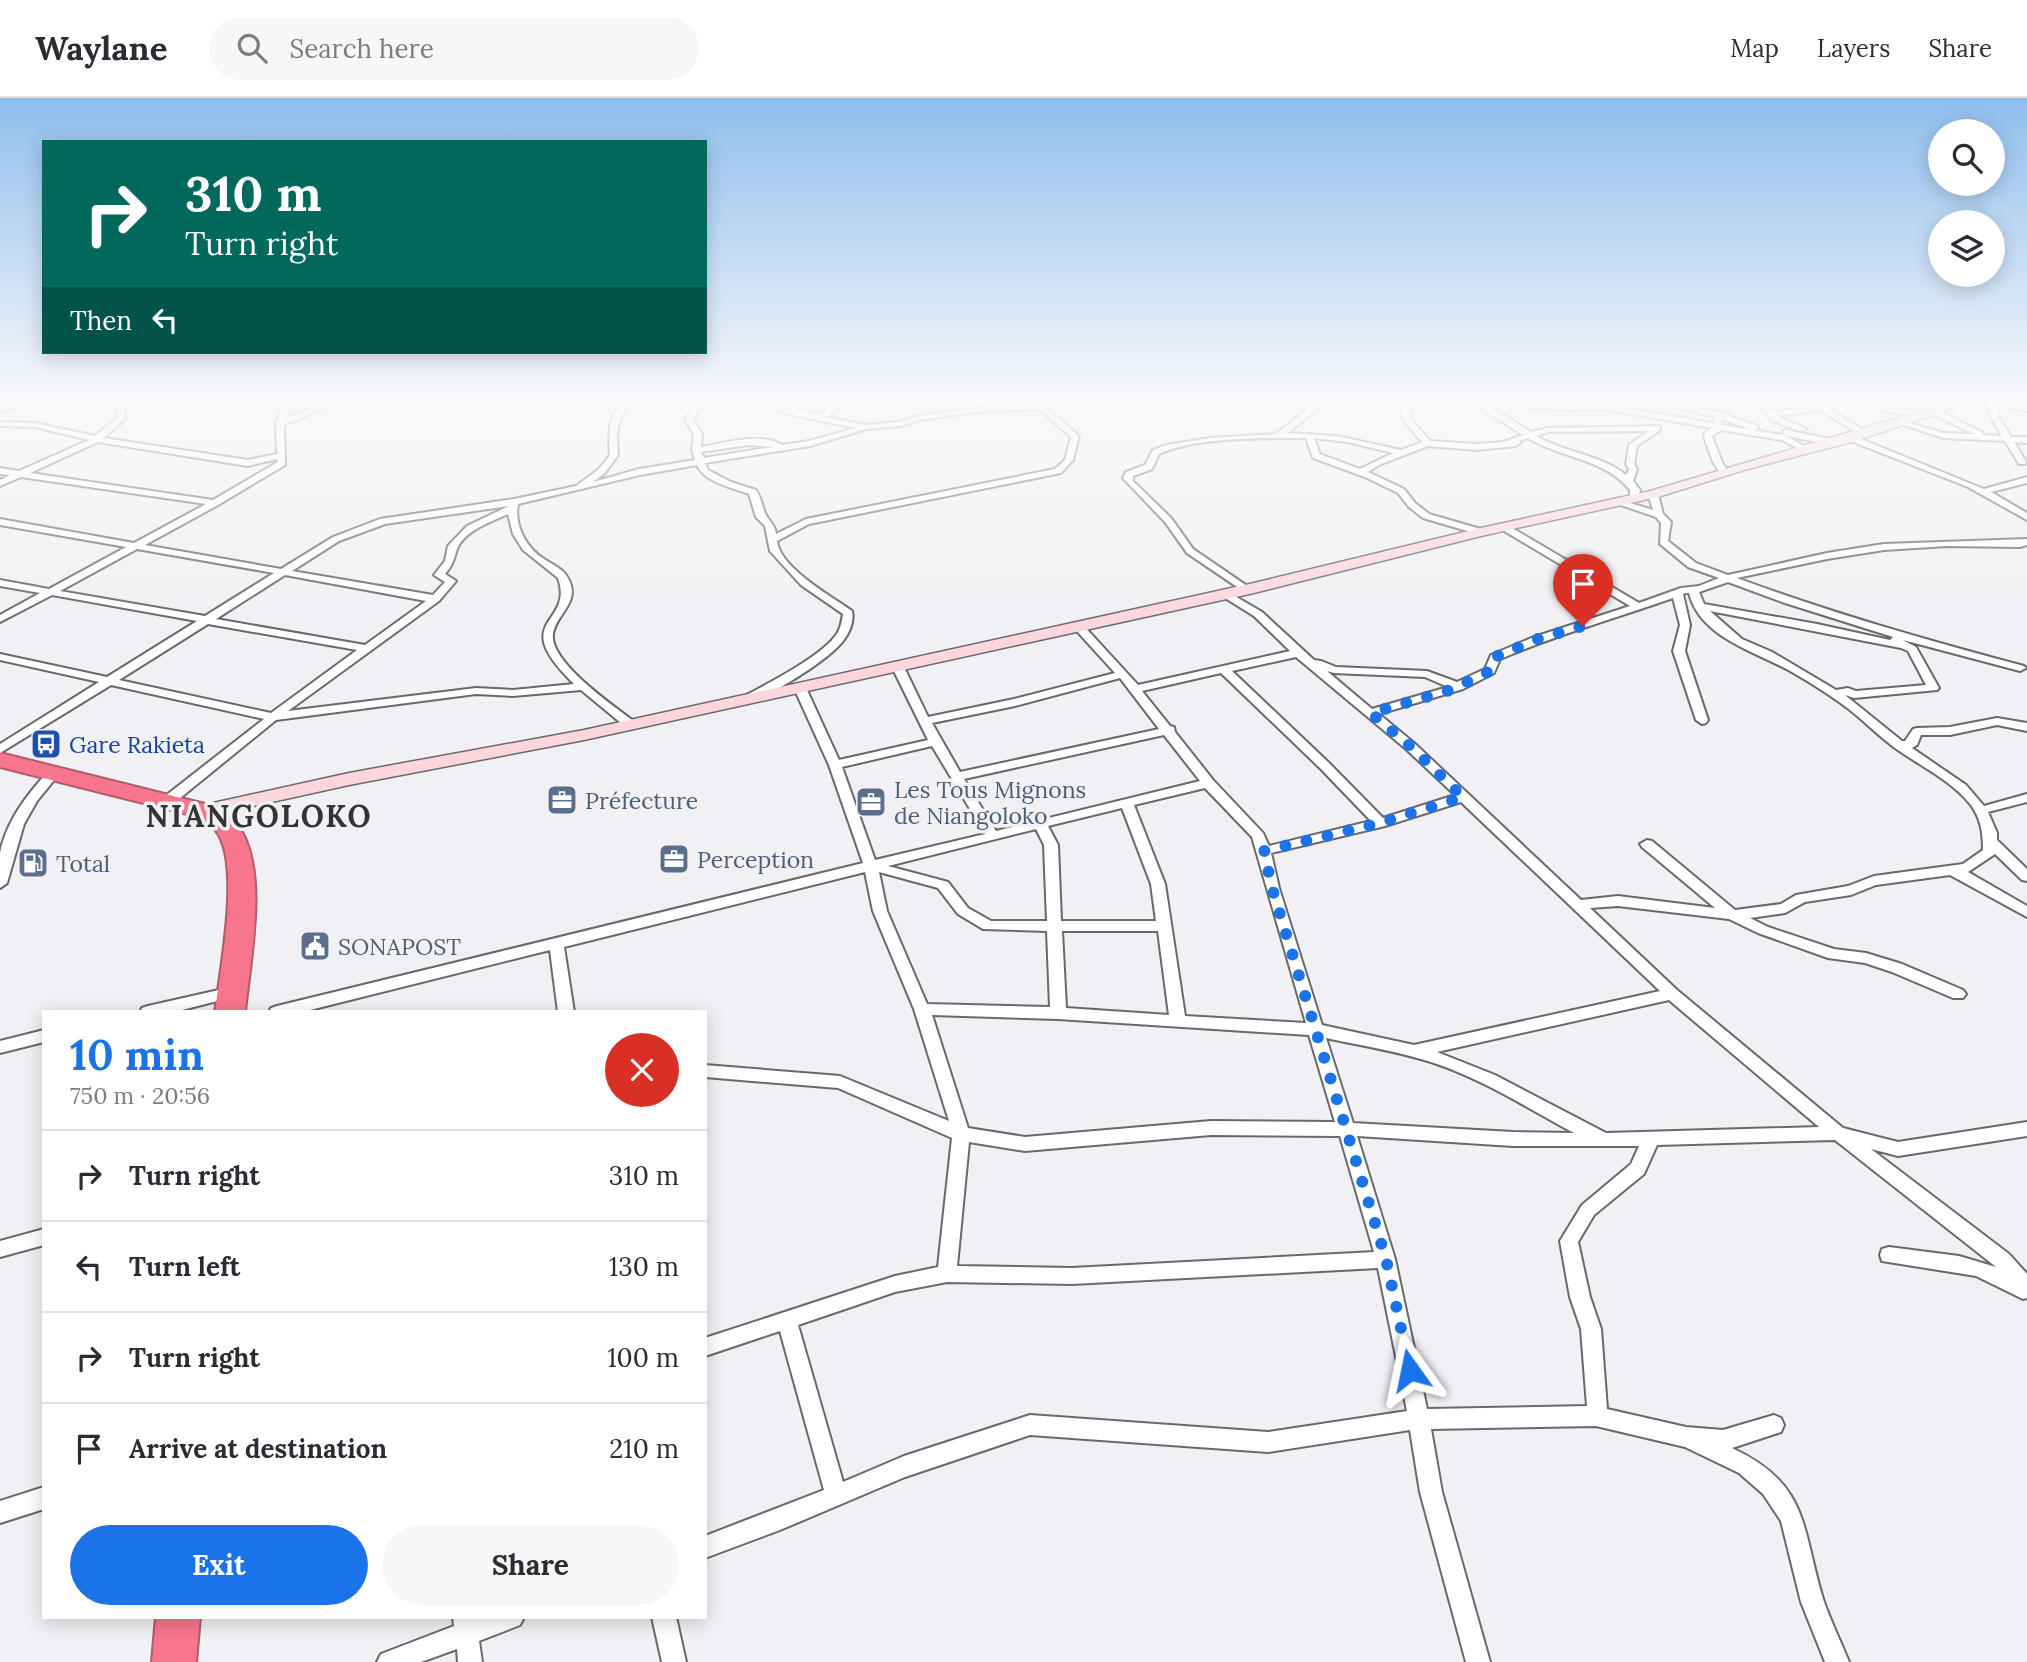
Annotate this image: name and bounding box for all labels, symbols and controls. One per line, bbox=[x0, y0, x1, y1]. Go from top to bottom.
search box bbox=[209, 17, 699, 80]
text: Waylane bbox=[35, 27, 167, 69]
icon: search bbox=[233, 29, 271, 67]
text: Search here bbox=[289, 32, 434, 65]
text: Map bbox=[1730, 33, 1779, 64]
text: Layers bbox=[1817, 33, 1890, 64]
text: Share bbox=[1928, 33, 1992, 64]
map controls bbox=[1928, 119, 2005, 287]
button: search bbox=[1928, 119, 2005, 196]
text: 310 m bbox=[185, 162, 321, 224]
icon: right bbox=[70, 168, 161, 259]
button: layers bbox=[1928, 210, 2005, 287]
text: Turn right bbox=[185, 223, 338, 264]
icon: left bbox=[146, 301, 184, 339]
text: Then bbox=[70, 304, 132, 337]
pin bbox=[1553, 554, 1613, 626]
icon: arrive bbox=[1564, 565, 1602, 603]
bus stop icon: Gare Rakieta bbox=[29, 727, 63, 761]
place label: Gare Rakieta bbox=[69, 730, 205, 759]
place label: Les Tous Mignons de Niangoloko bbox=[894, 775, 1086, 830]
office icon: Préfecture bbox=[545, 783, 579, 817]
office icon: Les Tous Mignons de Niangoloko bbox=[854, 785, 888, 819]
place label: Préfecture bbox=[585, 786, 698, 815]
district label: NIANGOLOKO bbox=[145, 797, 373, 835]
office icon: Perception bbox=[657, 842, 691, 876]
place label: Perception bbox=[697, 845, 814, 874]
fuel station icon: Total bbox=[16, 846, 50, 880]
place label: Total bbox=[56, 849, 110, 878]
public building icon: SONAPOST bbox=[298, 929, 332, 963]
place label: SONAPOST bbox=[338, 932, 461, 961]
text: 10 min bbox=[70, 1028, 204, 1082]
button: close bbox=[605, 1033, 679, 1107]
text: 750 m · 20:56 bbox=[70, 1081, 210, 1110]
icon: right bbox=[70, 1157, 108, 1195]
text: Turn right bbox=[129, 1159, 260, 1192]
text: 310 m bbox=[609, 1159, 679, 1192]
icon: left bbox=[70, 1248, 108, 1286]
text: Turn left bbox=[129, 1250, 240, 1283]
text: 130 m bbox=[609, 1250, 679, 1283]
position arrow bbox=[1373, 1333, 1447, 1407]
icon: right bbox=[70, 1339, 108, 1377]
text: Turn right bbox=[129, 1341, 260, 1374]
text: 100 m bbox=[607, 1341, 679, 1374]
icon: arrive bbox=[70, 1430, 108, 1468]
text: Arrive at destination bbox=[129, 1432, 387, 1465]
text: 210 m bbox=[609, 1432, 679, 1465]
button: Exit bbox=[70, 1525, 368, 1605]
button: Share bbox=[382, 1525, 679, 1605]

